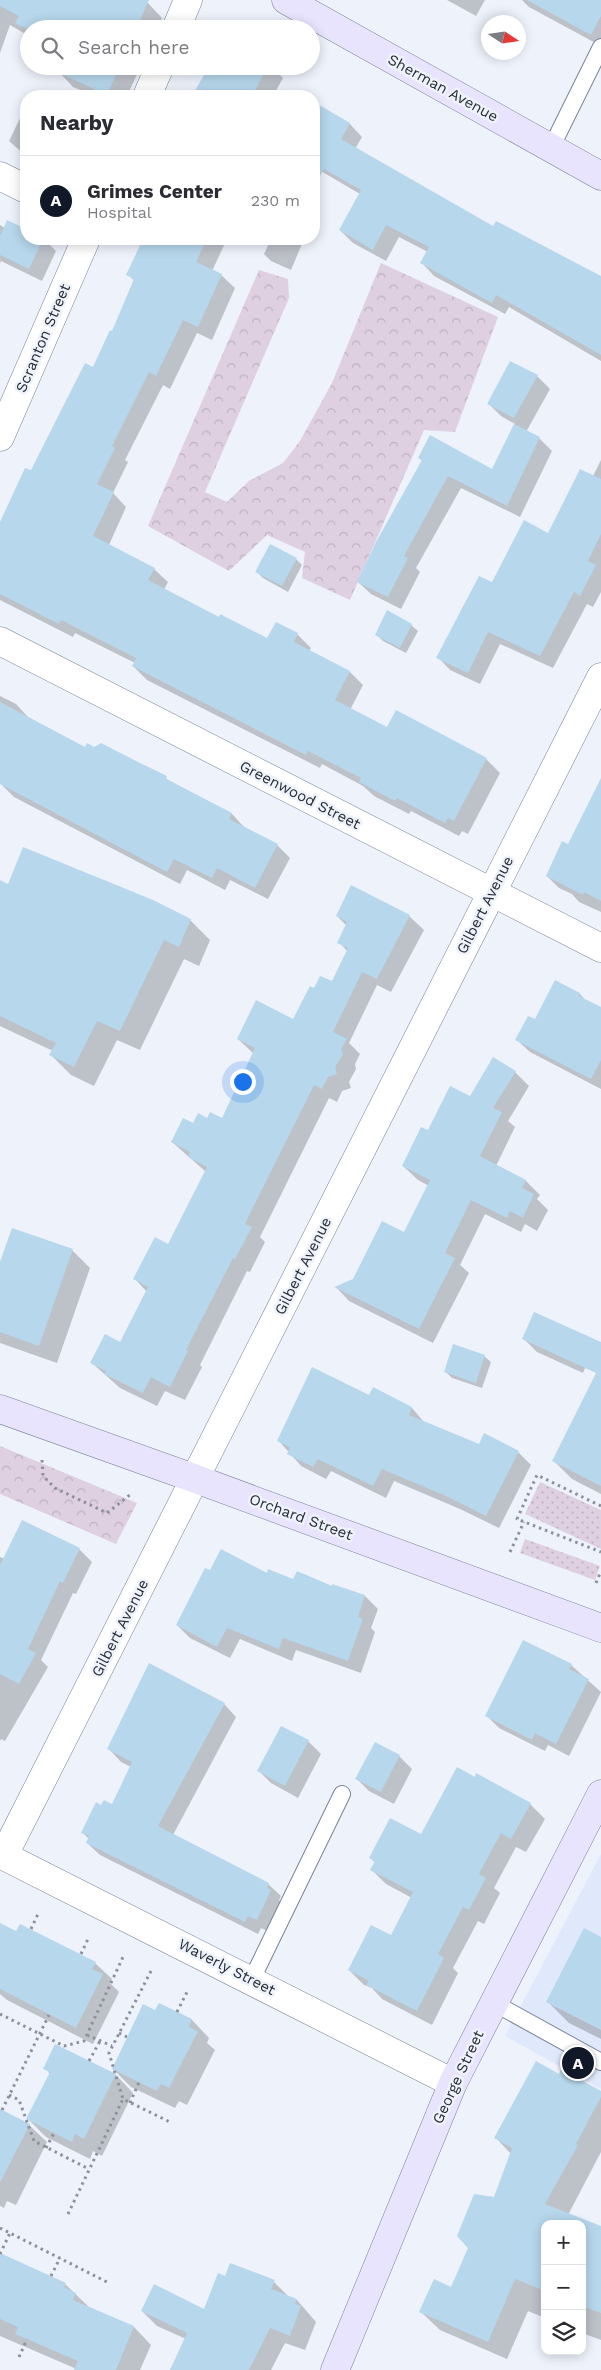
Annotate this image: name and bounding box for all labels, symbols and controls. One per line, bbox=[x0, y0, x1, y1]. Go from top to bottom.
north arrow bbox=[481, 15, 526, 60]
search box bbox=[20, 20, 320, 75]
icon: search bbox=[38, 34, 66, 62]
text: Search here bbox=[78, 36, 189, 59]
street label: Sherman Avenue bbox=[385, 50, 501, 126]
text: Nearby bbox=[40, 110, 113, 135]
text: Grimes Center bbox=[87, 180, 222, 203]
text: A bbox=[51, 191, 61, 210]
text: 230 m bbox=[251, 191, 300, 210]
text: Hospital bbox=[87, 203, 152, 222]
street label: Scranton Street bbox=[12, 280, 74, 395]
street label: Greenwood Street bbox=[237, 757, 364, 834]
street label: Gilbert Avenue bbox=[453, 853, 517, 957]
your location bbox=[230, 1069, 256, 1095]
street label: Gilbert Avenue bbox=[271, 1214, 335, 1318]
street label: Orchard Street bbox=[247, 1490, 356, 1544]
street label: Gilbert Avenue bbox=[88, 1576, 152, 1680]
street label: Waverly Street bbox=[175, 1935, 279, 2000]
street label: George Street bbox=[428, 2027, 488, 2127]
pin: A bbox=[562, 2044, 594, 2082]
map controls bbox=[541, 2220, 586, 2355]
button: + bbox=[541, 2220, 586, 2265]
button: − bbox=[541, 2265, 586, 2310]
button: layers bbox=[541, 2310, 586, 2355]

